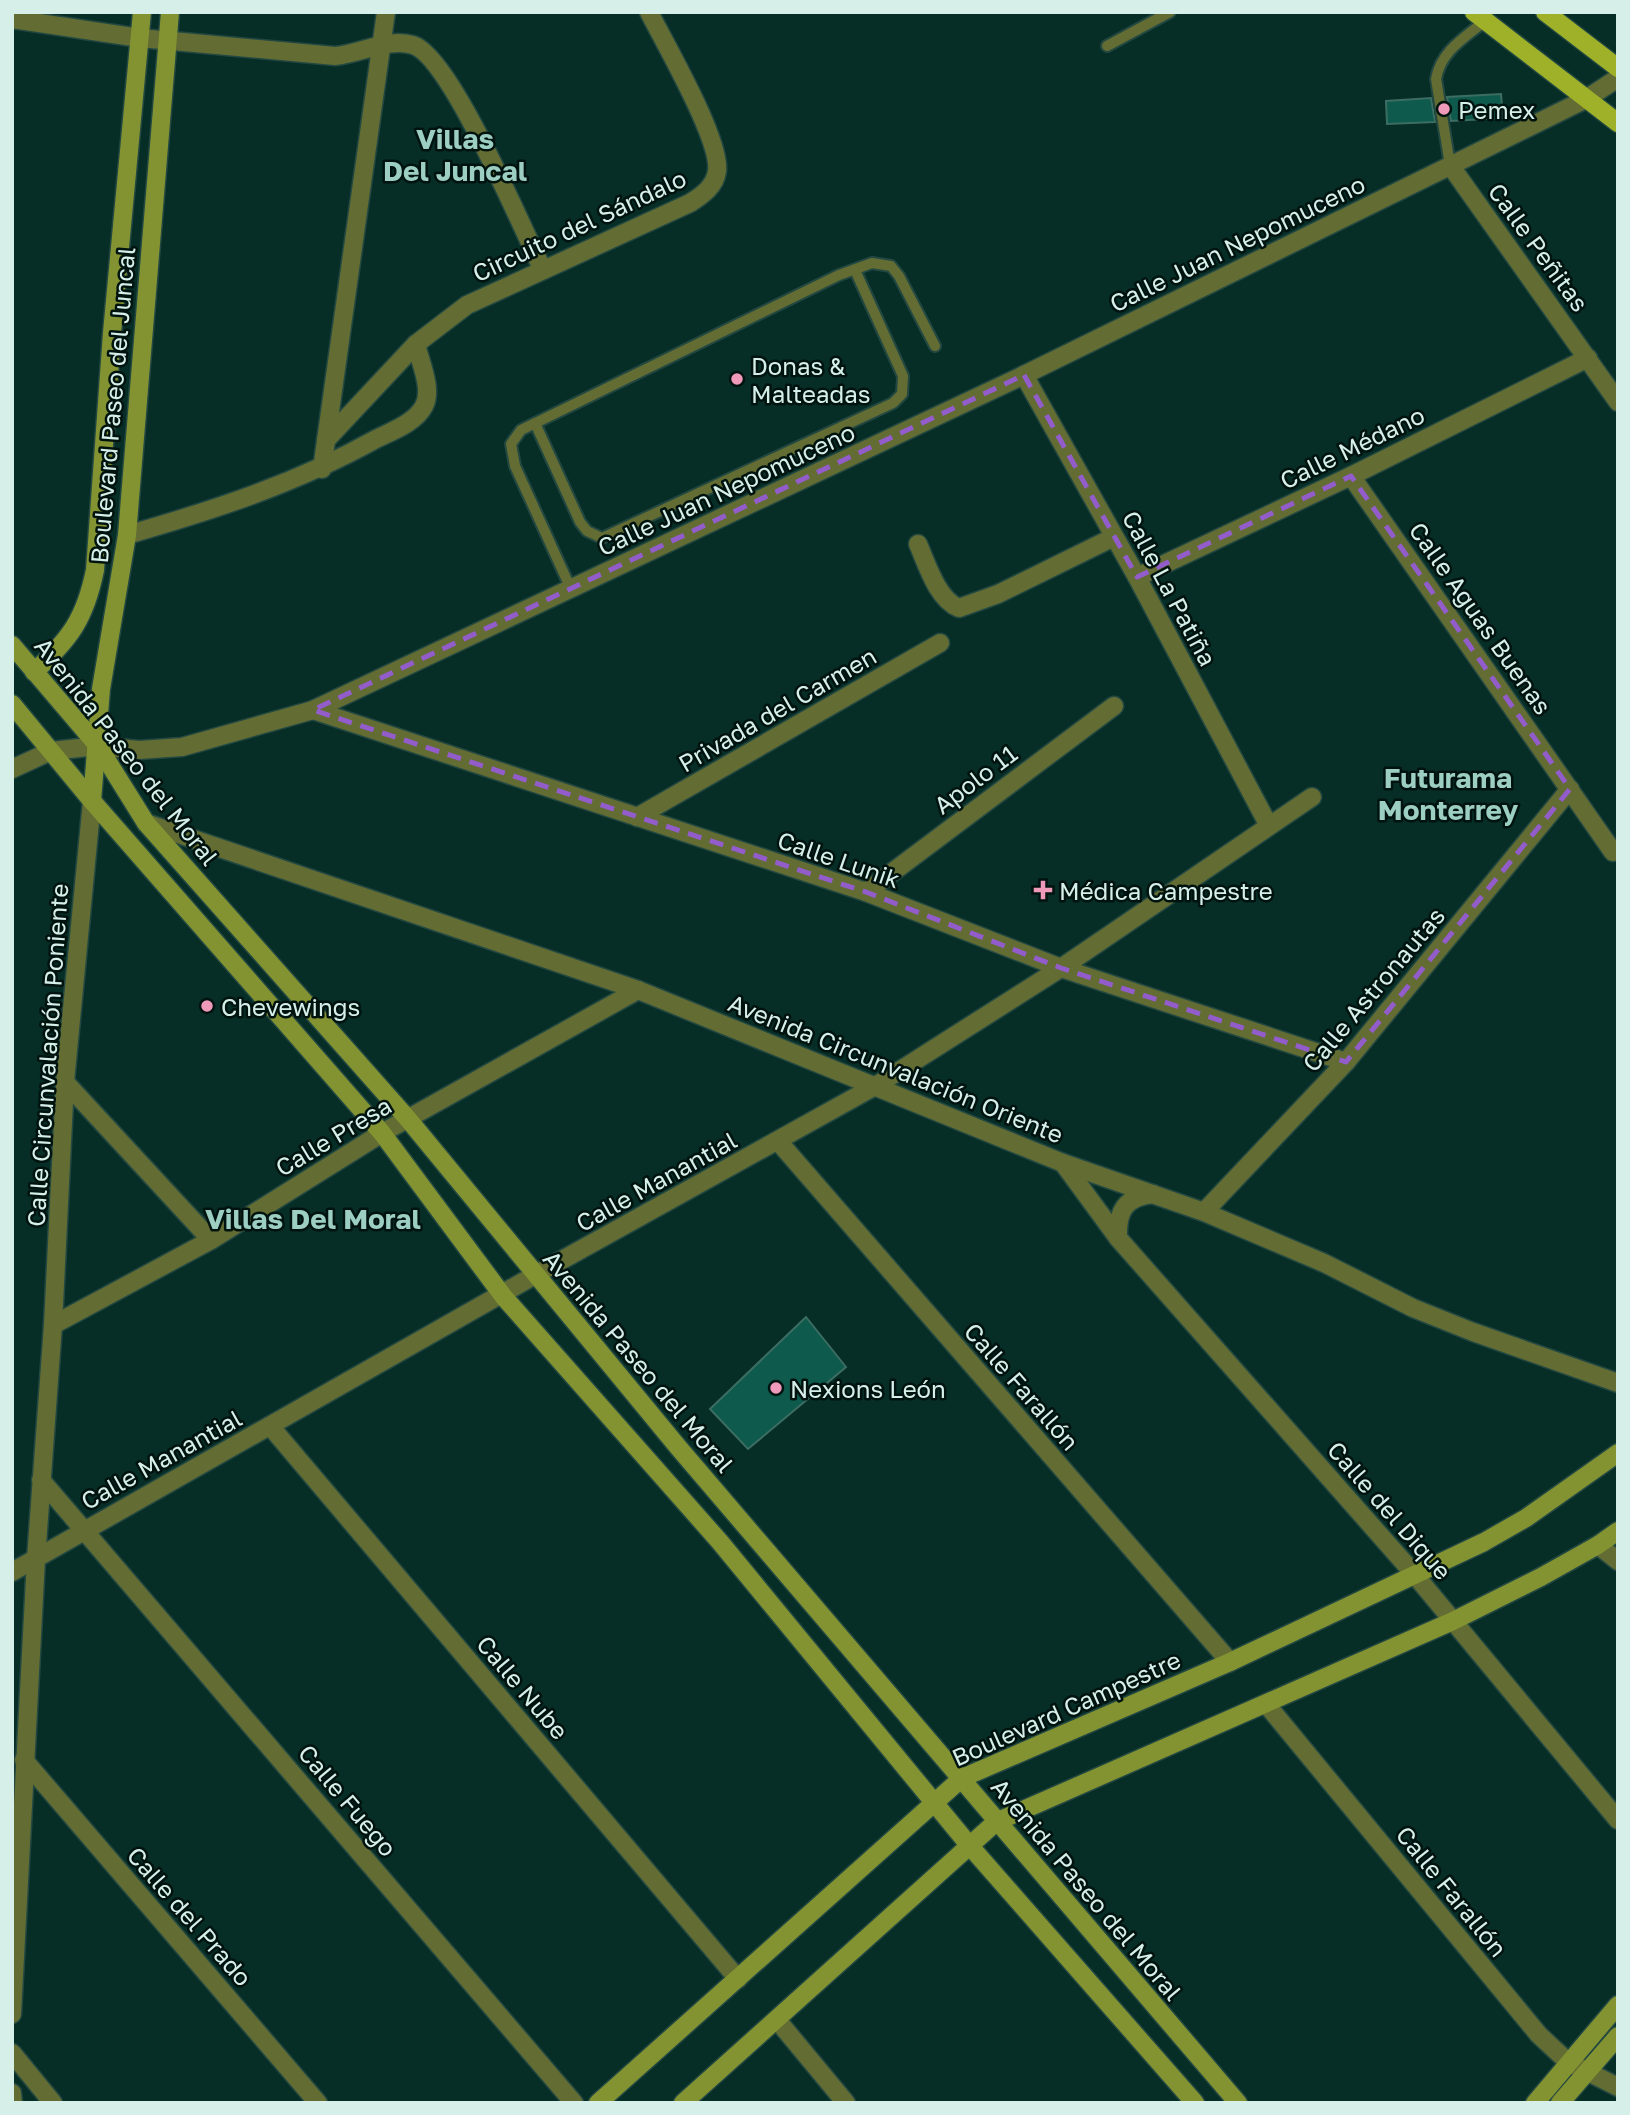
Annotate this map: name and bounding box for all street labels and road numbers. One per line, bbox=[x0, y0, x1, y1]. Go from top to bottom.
street label: Circuito del Sándalo bbox=[468, 163, 690, 287]
street label: Calle Juan Nepomuceno bbox=[1105, 169, 1369, 317]
street label: Calle Peñitas bbox=[1483, 177, 1595, 317]
street label: Boulevard Paseo del Juncal bbox=[84, 246, 140, 564]
street label: Calle Médano bbox=[1275, 400, 1429, 494]
street label: Calle Juan Nepomuceno bbox=[593, 417, 859, 561]
street label: Calle La Patiña bbox=[1117, 505, 1223, 671]
street label: Calle Aguas Buenas bbox=[1404, 516, 1558, 720]
street label: Avenida Paseo del Moral bbox=[29, 631, 225, 871]
street label: Privada del Carmen bbox=[673, 641, 881, 777]
street label: Apolo 11 bbox=[928, 738, 1022, 820]
street label: Calle Lunik bbox=[774, 825, 904, 893]
street label: Calle Circunvalación Poniente bbox=[21, 882, 73, 1228]
street label: Calle Astronautas bbox=[1296, 901, 1450, 1077]
street label: Avenida Circunvalación Oriente bbox=[724, 987, 1068, 1149]
street label: Calle Presa bbox=[270, 1090, 396, 1182]
street label: Calle Manantial bbox=[571, 1125, 741, 1237]
street label: Avenida Paseo del Moral bbox=[538, 1244, 740, 1478]
street label: Calle Farallón bbox=[959, 1316, 1085, 1456]
street label: Calle Manantial bbox=[76, 1403, 246, 1515]
street label: Calle del Dique bbox=[1322, 1435, 1458, 1585]
street label: Calle Nube bbox=[471, 1629, 575, 1745]
street label: Boulevard Campestre bbox=[947, 1644, 1185, 1772]
street label: Calle Fuego bbox=[293, 1738, 403, 1862]
street label: Avenida Paseo del Moral bbox=[986, 1772, 1188, 2006]
street label: Calle Farallón bbox=[1391, 1820, 1513, 1962]
street label: Calle del Prado bbox=[122, 1841, 258, 1991]

